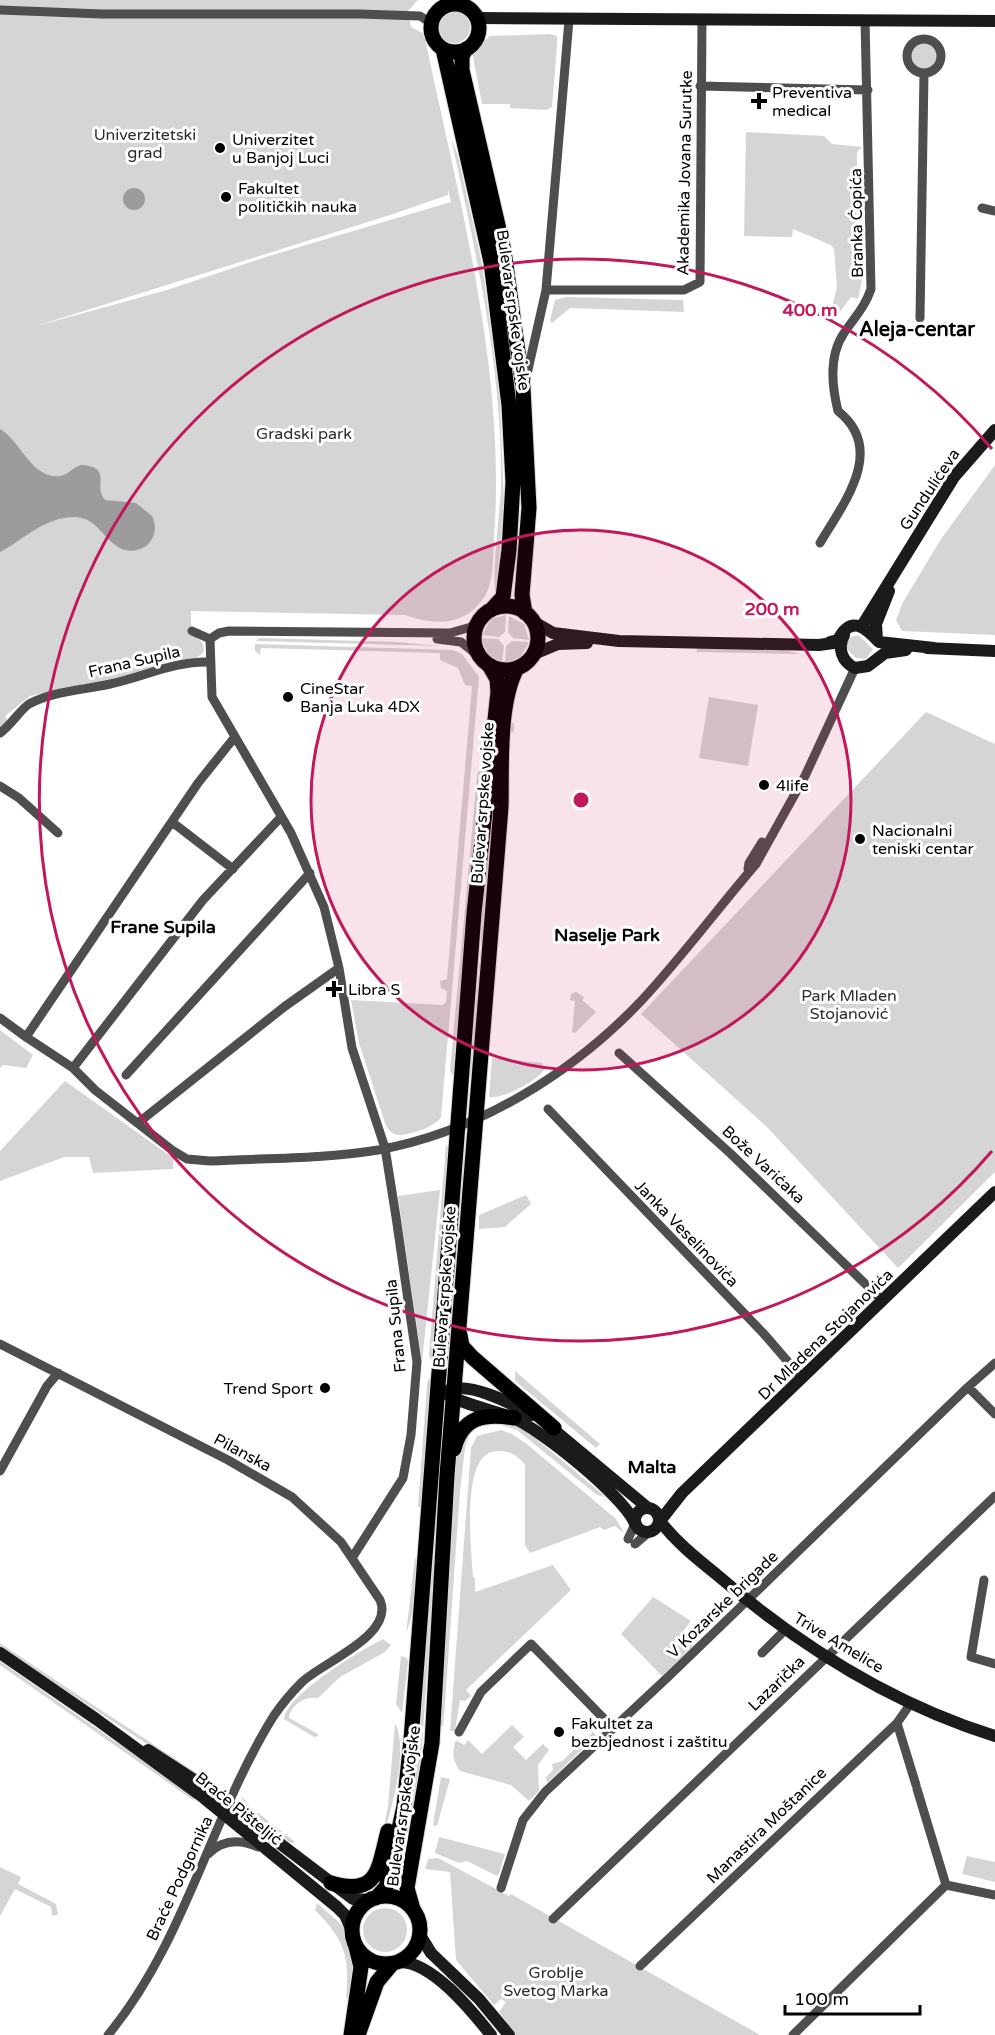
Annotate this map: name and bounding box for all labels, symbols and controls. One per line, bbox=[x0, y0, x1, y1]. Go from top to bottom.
street label: Akademika Jovana Surutke bbox=[673, 70, 697, 276]
place label: Preventiva medical bbox=[772, 83, 852, 121]
marker: Preventiva medical bbox=[750, 92, 768, 110]
park label: Univerzitetski grad bbox=[94, 125, 196, 163]
place label: Univerzitet u Banjoj Luci bbox=[232, 130, 329, 168]
marker: Univerzitet u Banjoj Luci bbox=[213, 141, 227, 155]
street label: Branka Ćopića bbox=[846, 168, 868, 278]
place label: Fakultet političkih nauka bbox=[238, 179, 357, 217]
marker: Fakultet političkih nauka bbox=[219, 190, 233, 204]
street label: Bulevar srpske vojske bbox=[492, 228, 534, 392]
text: 400 m bbox=[782, 299, 838, 321]
district label: Aleja-centar bbox=[859, 318, 975, 342]
park label: Gradski park bbox=[256, 424, 352, 444]
street label: Gundulićeva bbox=[895, 445, 964, 534]
text: 200 m bbox=[744, 598, 800, 620]
street label: Frana Supila bbox=[86, 642, 182, 682]
place label: CineStar Banja Luka 4DX bbox=[300, 679, 420, 717]
marker: CineStar Banja Luka 4DX bbox=[281, 690, 295, 704]
street label: Bulevar srpske vojske bbox=[467, 721, 499, 885]
place label: 4life bbox=[776, 776, 809, 796]
marker: 4life bbox=[757, 778, 771, 792]
centre of rings bbox=[571, 790, 591, 810]
place label: Nacionalni teniski centar bbox=[872, 821, 975, 859]
marker: Nacionalni teniski centar bbox=[853, 832, 867, 846]
district label: Frane Supila bbox=[110, 916, 216, 938]
district label: Naselje Park bbox=[554, 924, 660, 946]
marker: Libra S bbox=[325, 980, 343, 998]
place label: Libra S bbox=[348, 980, 401, 1000]
park label: Park Mladen Stojanović bbox=[801, 986, 897, 1024]
street label: Bože Varićaka bbox=[718, 1121, 809, 1208]
street label: Janka Veselinovića bbox=[630, 1176, 743, 1291]
street label: Bulevar srpske vojske bbox=[429, 1205, 461, 1369]
street label: Dr Mladena Stojanovića bbox=[754, 1265, 897, 1404]
street label: Frana Supila bbox=[381, 1278, 411, 1374]
place label: Trend Sport bbox=[223, 1379, 313, 1399]
marker: Trend Sport bbox=[318, 1381, 332, 1395]
street label: Pilanska bbox=[210, 1429, 275, 1476]
district label: Malta bbox=[628, 1456, 676, 1478]
street label: V Kozarske brigade bbox=[663, 1547, 782, 1663]
street label: Trive Amelice bbox=[790, 1608, 887, 1678]
street label: Lazarička bbox=[744, 1652, 809, 1716]
place label: Fakultet za bezbjednost i zaštitu bbox=[571, 1714, 727, 1752]
street label: Bulevar srpske vojske bbox=[383, 1724, 425, 1888]
marker: Fakultet za bezbjednost i zaštitu bbox=[552, 1725, 566, 1739]
street label: Manastira Moštanice bbox=[703, 1763, 831, 1888]
street label: Braće Pišteljić bbox=[191, 1768, 286, 1850]
street label: Braće Podgornika bbox=[142, 1813, 218, 1944]
park label: Groblje Svetog Marka bbox=[504, 1963, 608, 2001]
scale bar bbox=[785, 1978, 920, 2016]
text: 100 m bbox=[794, 1988, 849, 2010]

